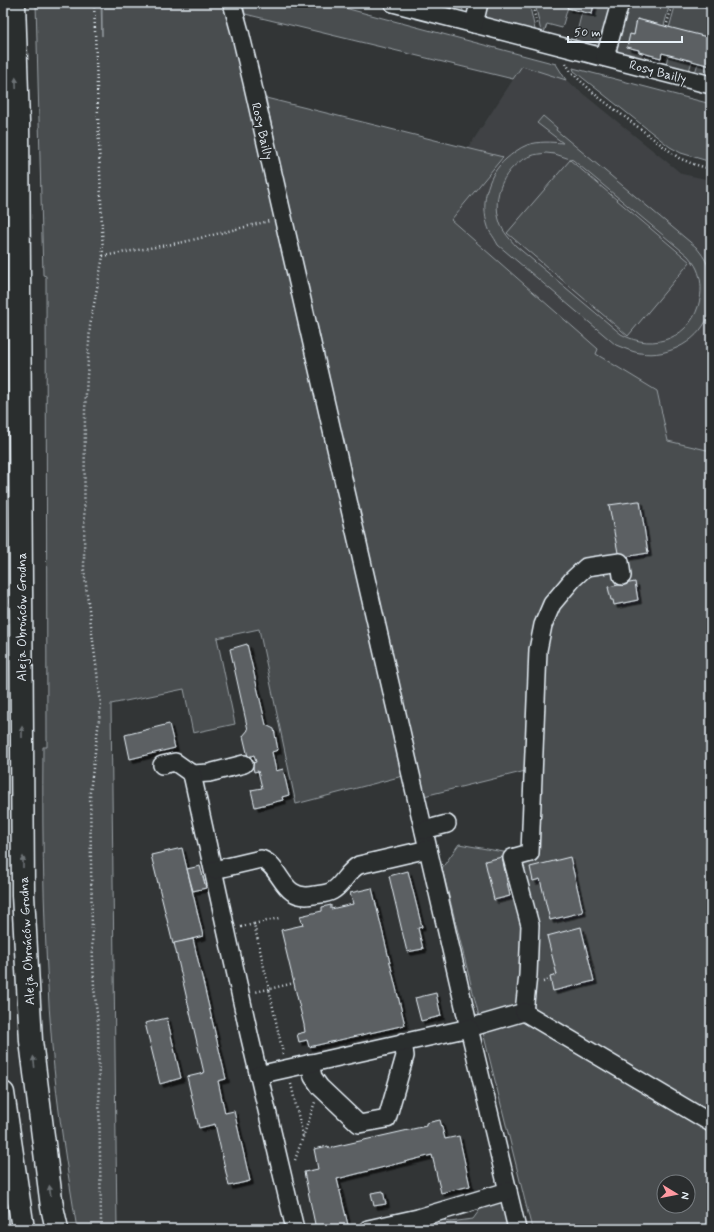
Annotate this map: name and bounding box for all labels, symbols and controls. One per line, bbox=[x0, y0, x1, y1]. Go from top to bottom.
scale bar bbox=[568, 18, 682, 44]
text: 50 m bbox=[574, 25, 601, 41]
street label: Rosy Bailly bbox=[627, 57, 688, 88]
one-way arrow bbox=[13, 77, 20, 89]
street label: Rosy Bailly bbox=[247, 101, 276, 162]
street label: Aleja Obrońców Grodna bbox=[14, 552, 31, 681]
one-way arrow bbox=[19, 725, 25, 738]
one-way arrow bbox=[20, 855, 26, 868]
street label: Aleja Obrońców Grodna bbox=[16, 876, 39, 1006]
one-way arrow bbox=[31, 1056, 37, 1068]
north arrow bbox=[656, 1174, 696, 1214]
one-way arrow bbox=[47, 1184, 53, 1197]
text: N bbox=[677, 1191, 692, 1200]

